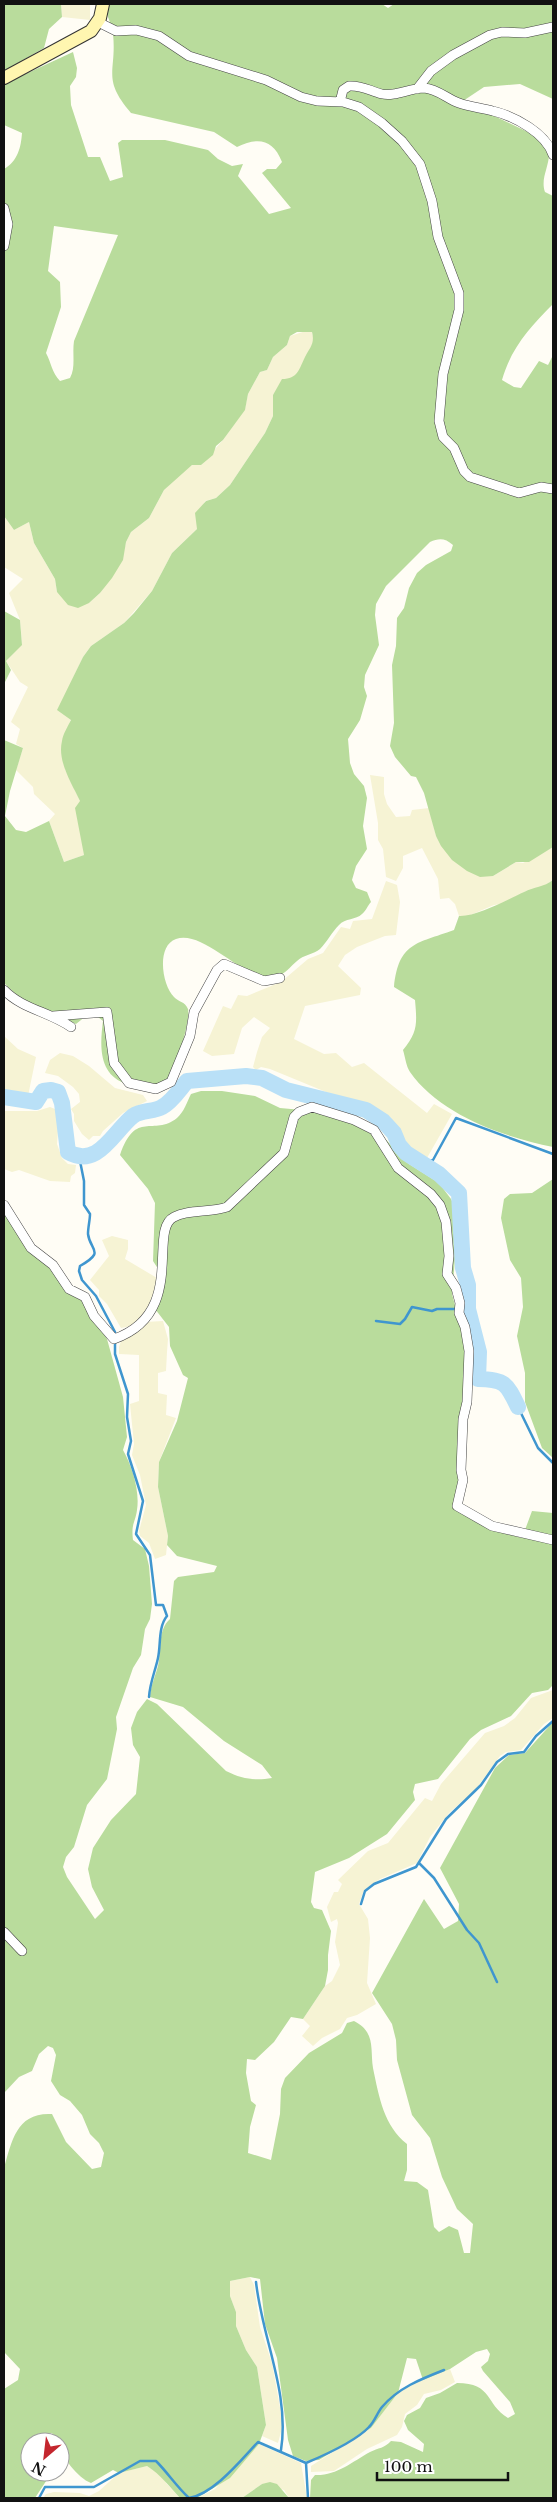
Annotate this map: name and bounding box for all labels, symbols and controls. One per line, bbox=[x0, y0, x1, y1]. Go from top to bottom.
north arrow bbox=[20, 2432, 70, 2482]
scale bar bbox=[377, 2450, 508, 2482]
text: N bbox=[29, 2457, 49, 2480]
text: 100 m bbox=[384, 2457, 433, 2476]

